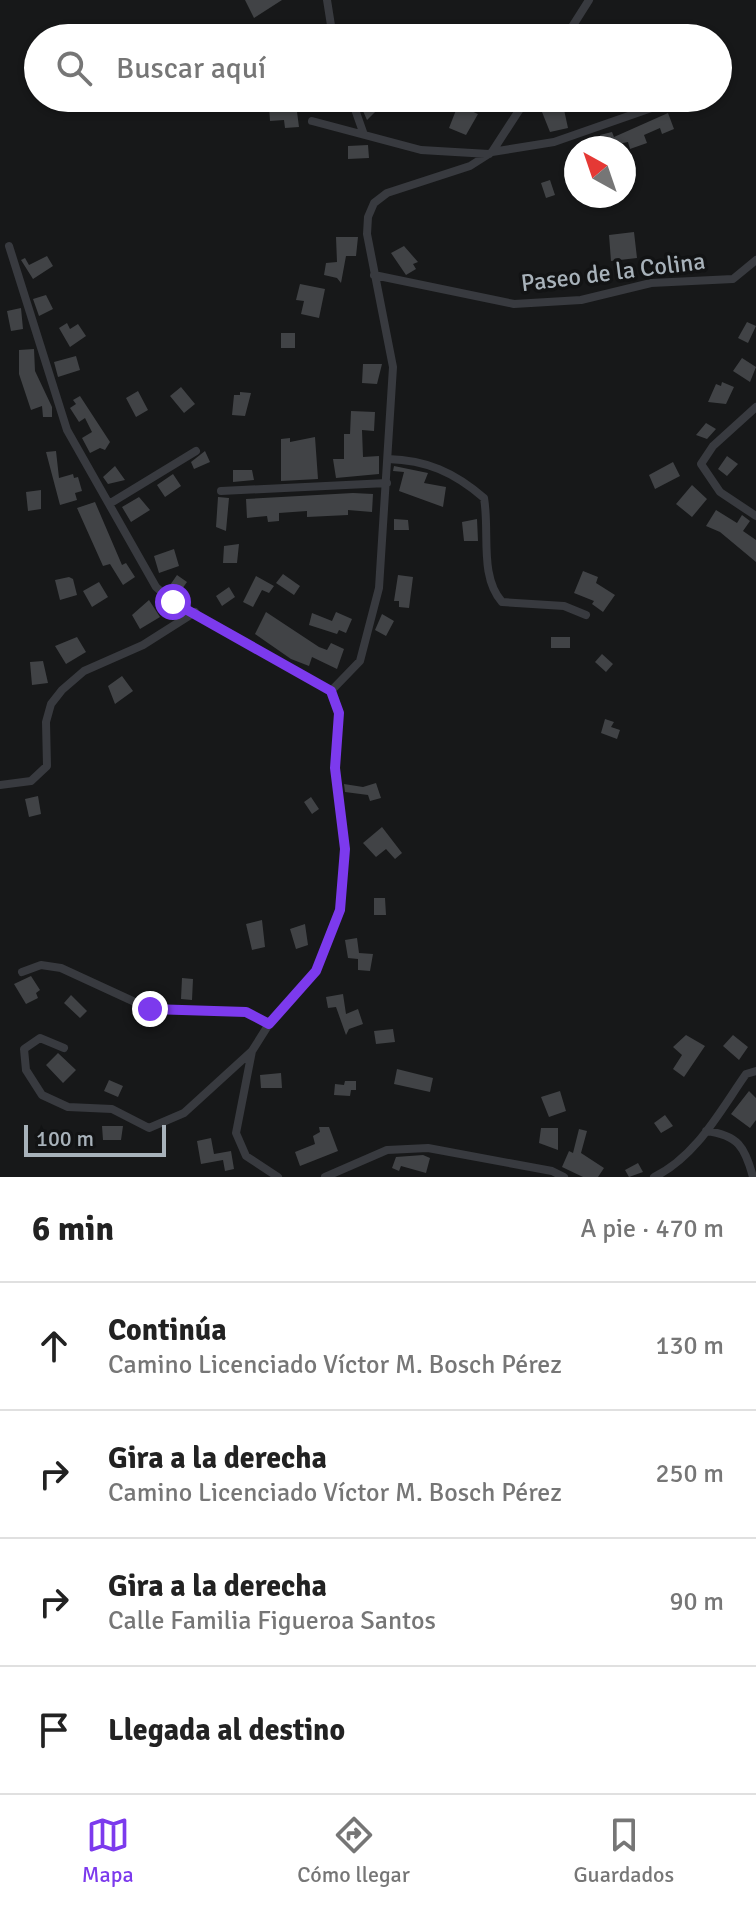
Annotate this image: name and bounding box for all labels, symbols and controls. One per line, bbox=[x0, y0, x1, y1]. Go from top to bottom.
search box bbox=[24, 24, 732, 112]
icon: search bbox=[52, 46, 96, 90]
text: Buscar aquí bbox=[116, 50, 266, 87]
north arrow bbox=[564, 136, 636, 208]
street label: Paseo de la Colina bbox=[519, 246, 707, 298]
route start bbox=[155, 584, 191, 620]
route end bbox=[132, 991, 168, 1027]
scale bar bbox=[24, 1121, 166, 1157]
text: 100 m bbox=[36, 1125, 94, 1152]
text: 6 min bbox=[32, 1208, 114, 1250]
text: A pie · 470 m bbox=[581, 1213, 724, 1245]
text: Continúa bbox=[108, 1312, 227, 1349]
icon: ahead bbox=[32, 1324, 76, 1368]
text: 130 m bbox=[655, 1330, 724, 1362]
text: Camino Licenciado Víctor M. Bosch Pérez bbox=[108, 1349, 562, 1381]
text: Gira a la derecha bbox=[108, 1440, 327, 1477]
icon: right bbox=[32, 1452, 76, 1496]
text: 250 m bbox=[655, 1458, 724, 1490]
text: Camino Licenciado Víctor M. Bosch Pérez bbox=[108, 1477, 562, 1509]
text: Gira a la derecha bbox=[108, 1568, 327, 1605]
icon: right bbox=[32, 1580, 76, 1624]
text: 90 m bbox=[669, 1586, 724, 1618]
text: Calle Familia Figueroa Santos bbox=[108, 1605, 436, 1637]
icon: arrive bbox=[32, 1708, 76, 1752]
text: Llegada al destino bbox=[108, 1712, 345, 1749]
tab: Mapa bbox=[82, 1813, 134, 1888]
tab: Cómo llegar bbox=[297, 1813, 410, 1888]
tab: Guardados bbox=[573, 1813, 674, 1888]

